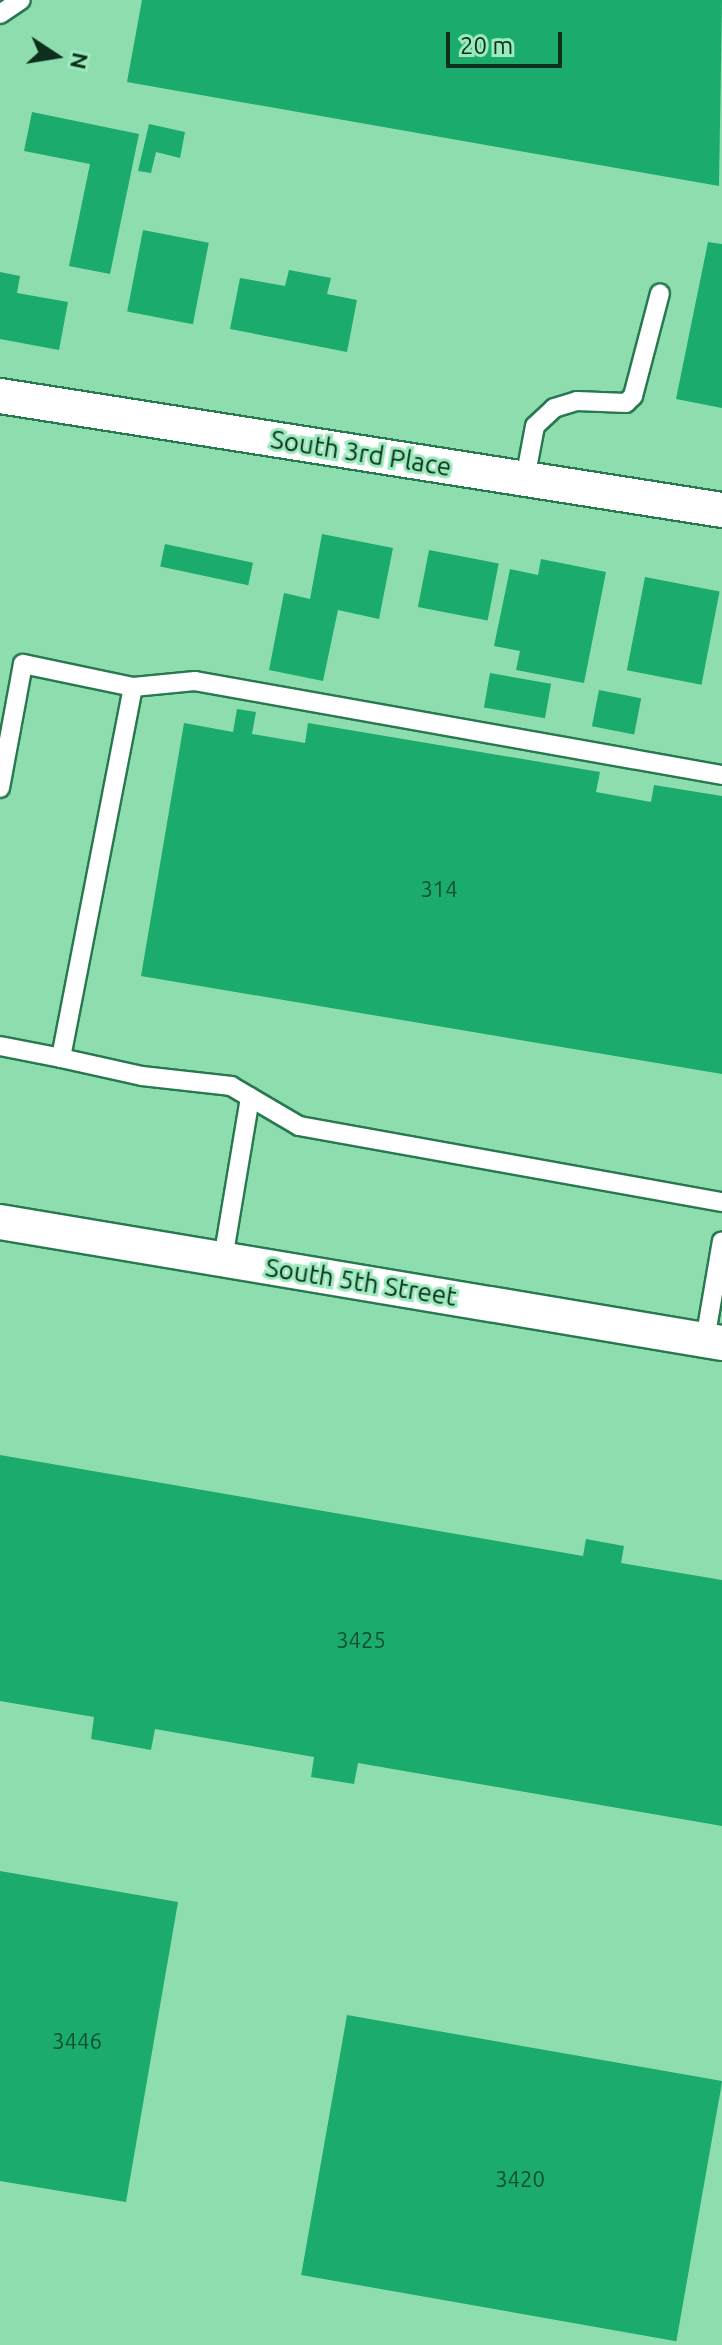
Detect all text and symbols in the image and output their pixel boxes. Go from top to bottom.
north arrow [16,16,96,96]
scale bar [450,16,566,66]
text: 20 m [460,32,513,59]
text: N [66,50,94,72]
street label: South 3rd Place [268,423,454,483]
house number: 314 [420,876,458,902]
street label: South 5th Street [263,1251,459,1313]
house number: 3425 [336,1627,386,1653]
house number: 3446 [52,2028,102,2054]
house number: 3420 [495,2166,545,2192]

